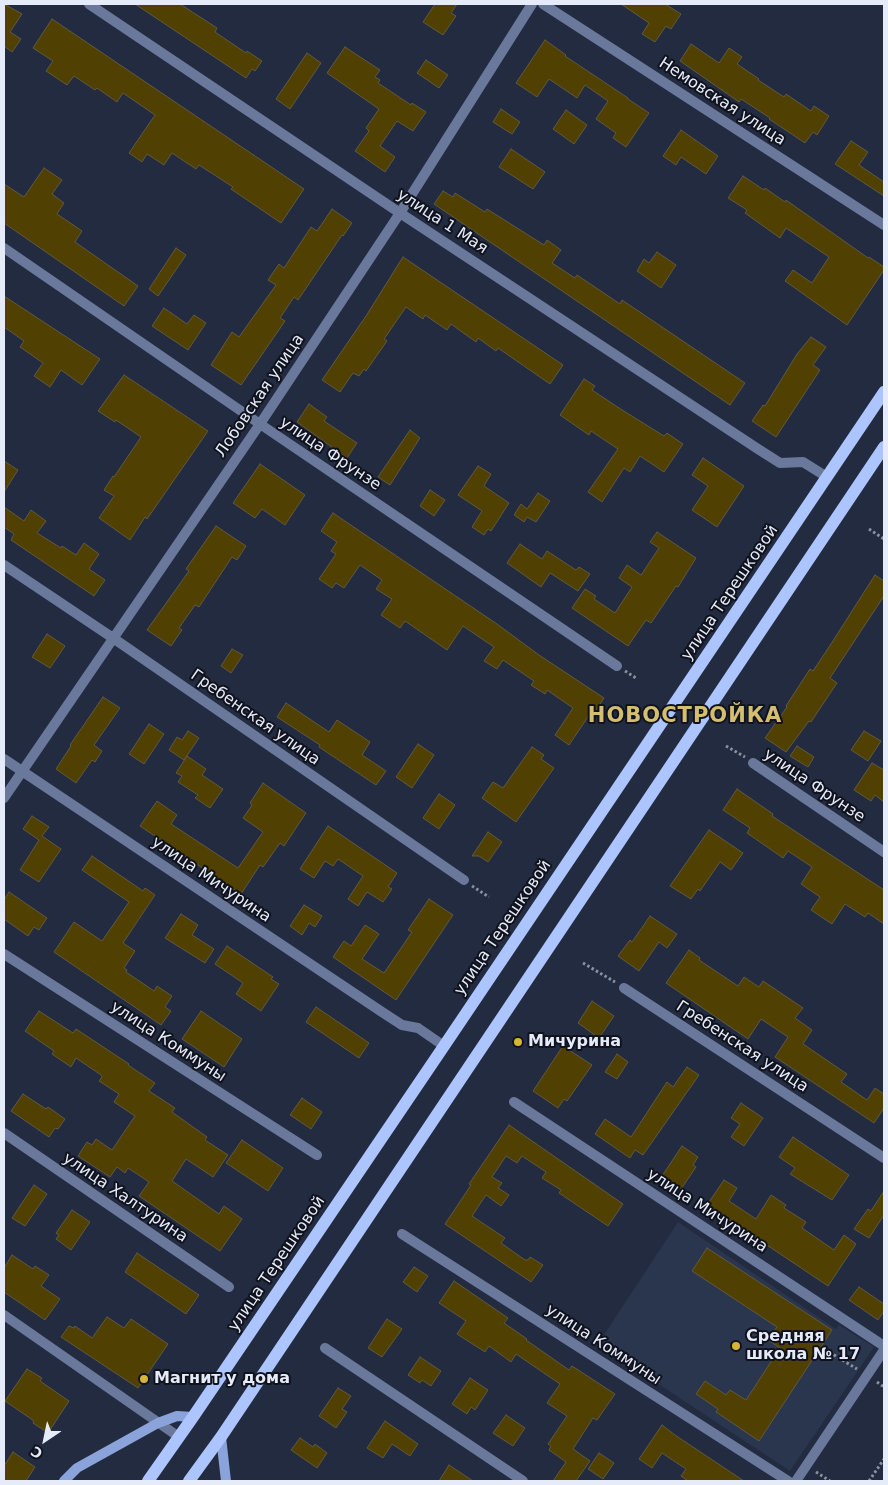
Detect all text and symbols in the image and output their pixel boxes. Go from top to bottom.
street label: Немовская улица [655,54,789,150]
street label: улица 1 Мая [393,186,491,258]
street label: Лобовская улица [212,331,308,461]
street label: улица Фрунзе [276,413,384,495]
street label: улица Терешковой [678,522,782,664]
street label: Гребенская улица [187,666,323,770]
district label: НОВОСТРОЙКА [586,704,784,730]
street label: улица Фрунзе [760,745,868,827]
street label: улица Мичурина [148,833,274,927]
street label: улица Терешковой [451,857,555,999]
street label: Гребенская улица [672,997,812,1097]
street label: улица Коммуны [107,998,229,1086]
place label: Мичурина [528,1032,621,1052]
marker: Мичурина [512,1036,524,1048]
street label: улица Халтурина [59,1149,191,1247]
street label: улица Мичурина [643,1165,771,1257]
street label: улица Терешковой [225,1193,329,1335]
street label: улица Коммуны [542,1301,664,1389]
place label: Средняя школа № 17 [746,1327,860,1365]
marker: Средняя школа № 17 [730,1340,742,1352]
place label: Магнит у дома [154,1369,290,1389]
marker: Магнит у дома [138,1373,150,1385]
north arrow [20,1415,70,1465]
text: С [28,1443,45,1462]

